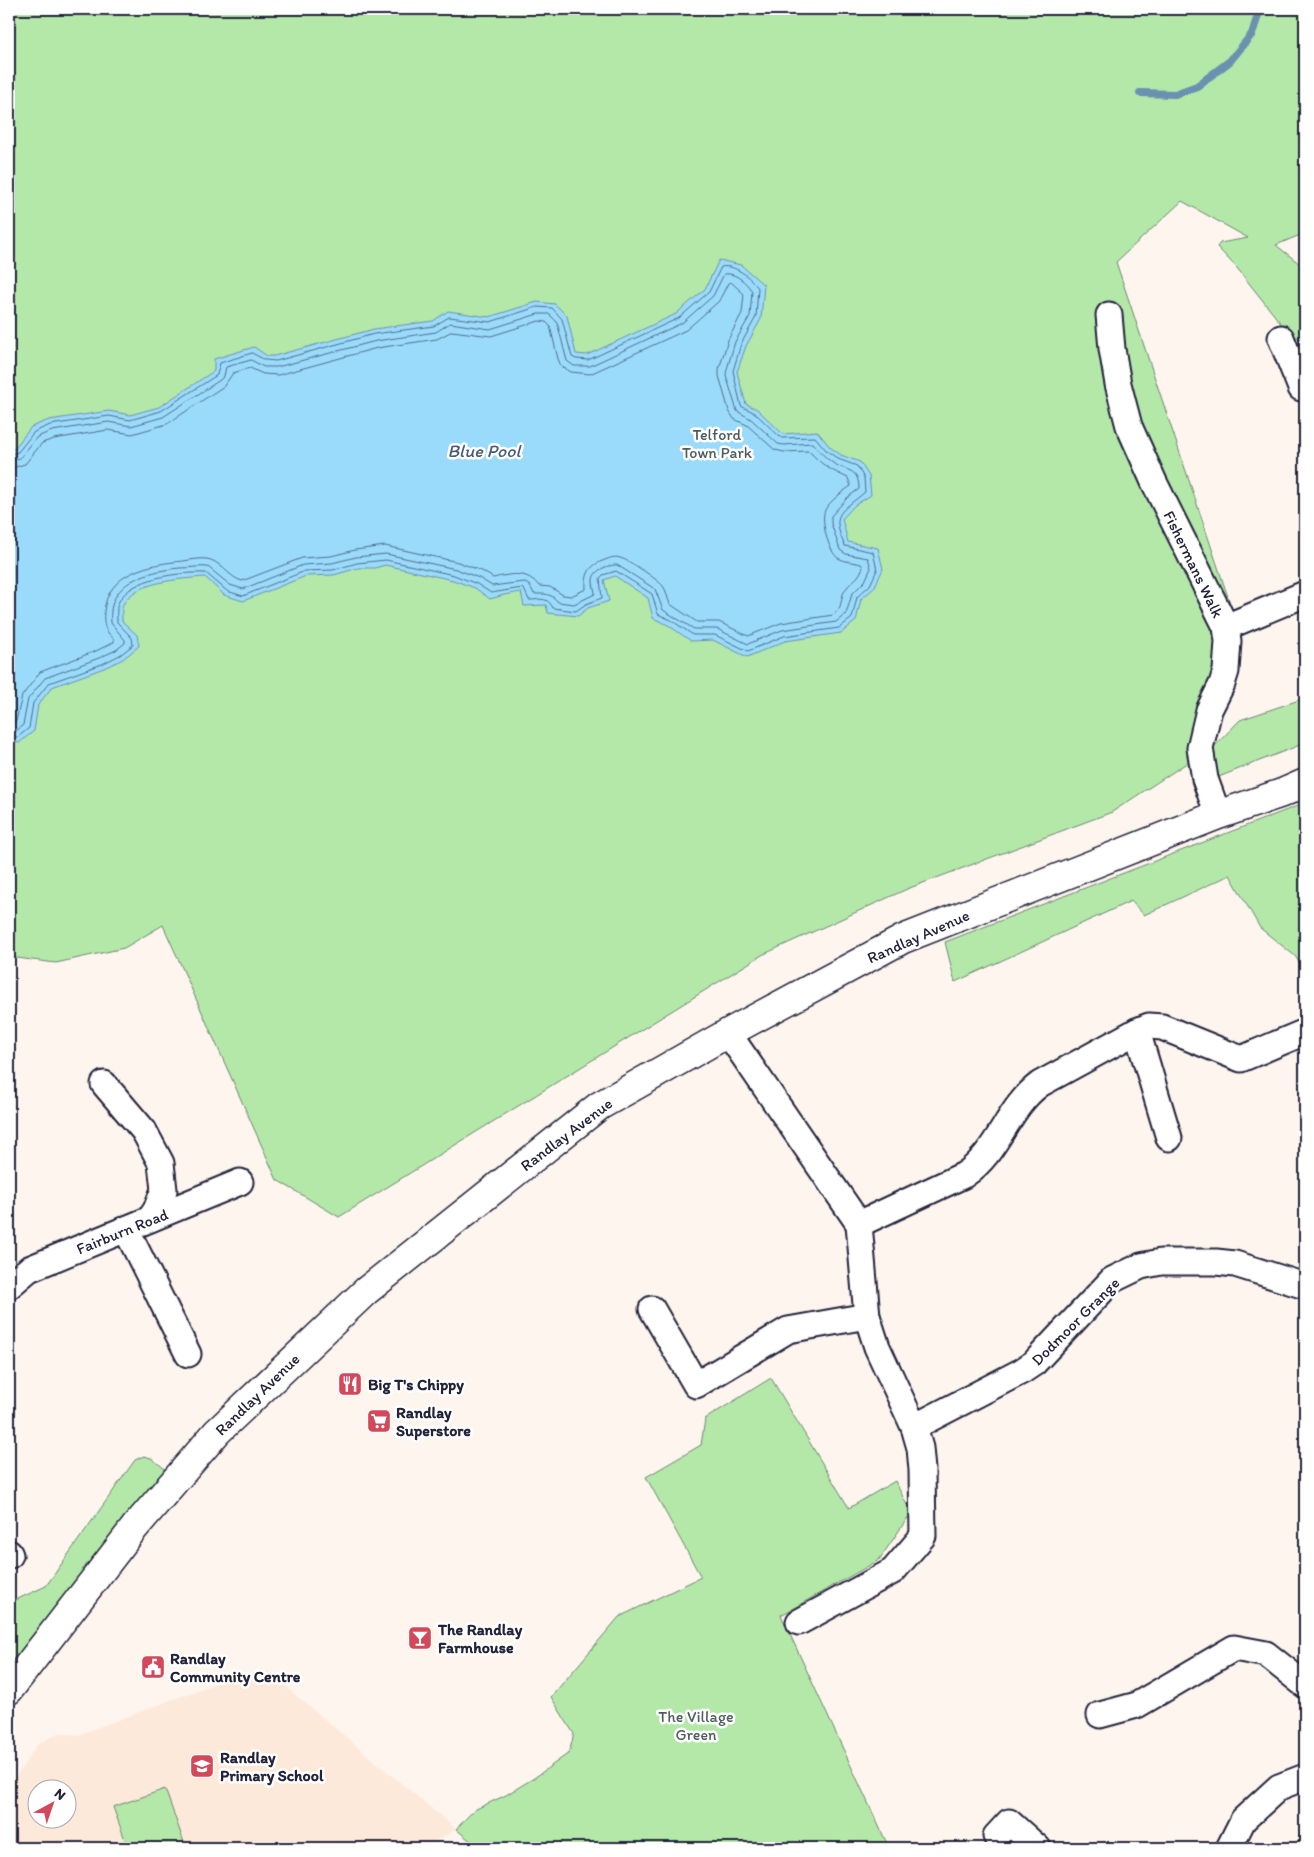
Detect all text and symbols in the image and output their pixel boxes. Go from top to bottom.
park label: Telford Town Park [682,425,753,462]
water label: Blue Pool [447,440,522,462]
street label: Fishermans Walk [1159,508,1228,621]
street label: Randlay Avenue [864,905,972,968]
street label: Randlay Avenue [517,1094,616,1175]
street label: Fairburn Road [74,1204,171,1258]
street label: Dodmoor Grange [1027,1273,1123,1369]
street label: Randlay Avenue [211,1349,304,1439]
restaurant icon: Big T's Chippy [337,1371,363,1397]
place label: Big T's Chippy [368,1375,464,1395]
place label: Randlay Superstore [396,1403,471,1441]
supermarket icon: Randlay Superstore [366,1408,392,1434]
place label: The Randlay Farmhouse [437,1620,523,1657]
bar icon: The Randlay Farmhouse [407,1625,433,1651]
place label: Randlay Community Centre [170,1649,301,1687]
public building icon: Randlay Community Centre [140,1654,166,1680]
park label: The Village Green [658,1707,734,1744]
place label: Randlay Primary School [220,1748,324,1786]
school or university icon: Randlay Primary School [189,1753,215,1779]
north arrow [28,1780,78,1830]
text: N [51,1785,69,1804]

